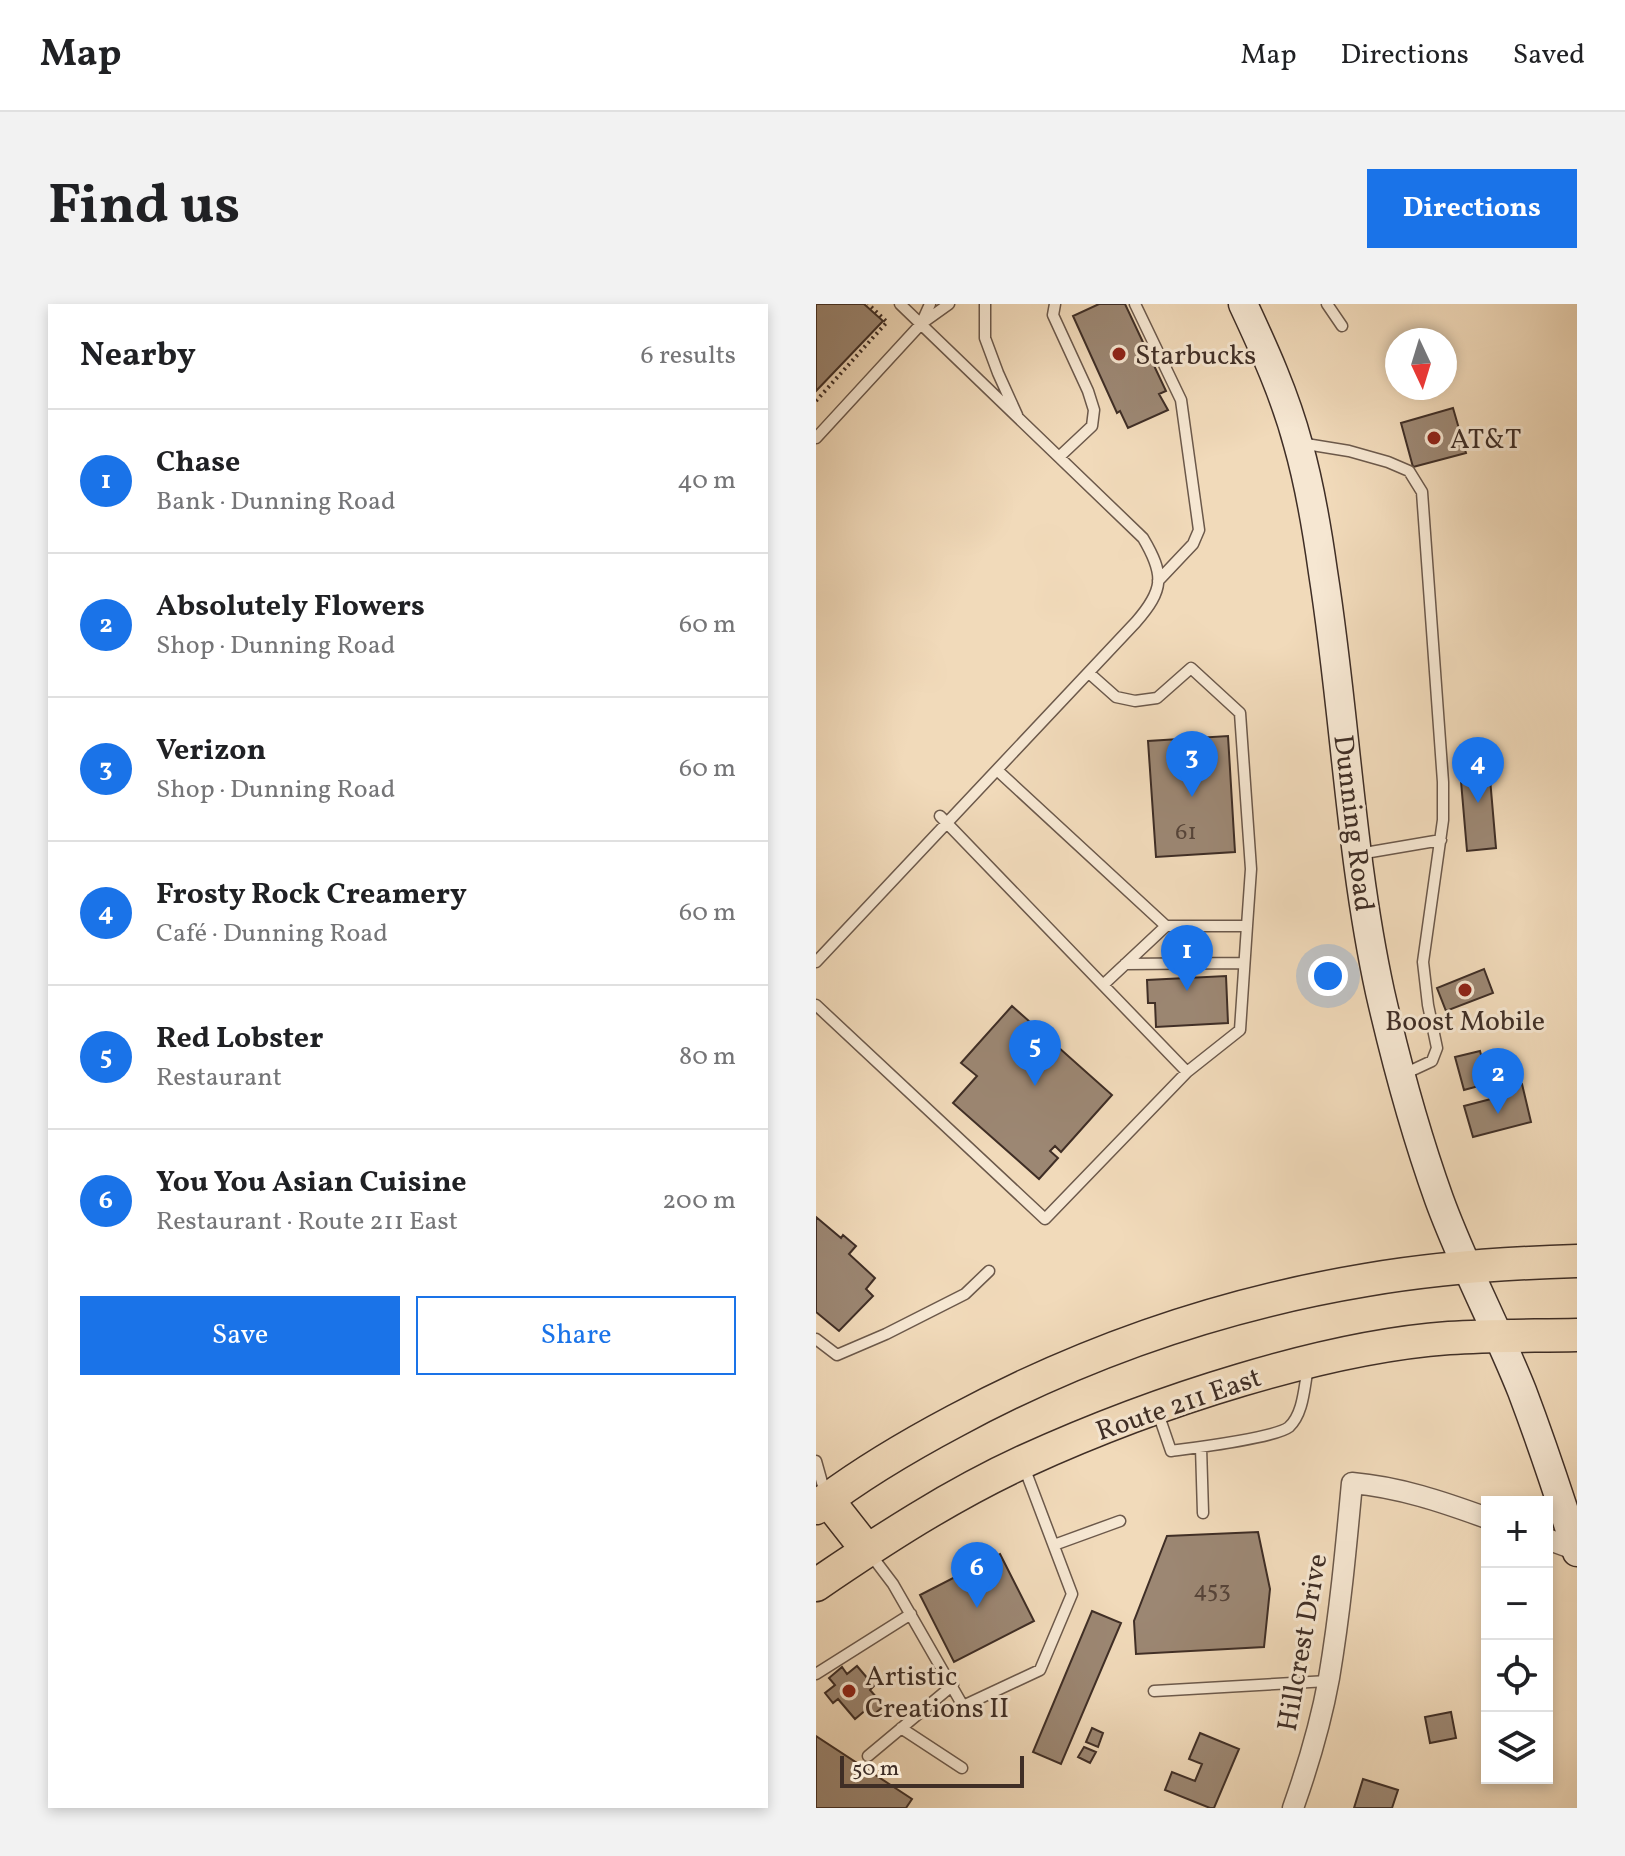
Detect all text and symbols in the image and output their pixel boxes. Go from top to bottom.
text: Map [40,29,121,82]
text: Map [1241,36,1297,75]
text: Directions [1341,36,1469,75]
text: Saved [1513,36,1585,75]
text: Find us [48,169,240,247]
button: Directions [1367,169,1577,248]
north arrow [1385,328,1457,400]
text: Nearby [80,333,196,380]
place label: Starbucks [1135,337,1256,376]
text: 6 results [641,338,736,374]
marker: Starbucks [1110,345,1128,363]
place label: AT&T [1450,421,1521,460]
marker: AT&T [1425,429,1443,447]
text: Chase [156,442,240,484]
text: 1 [101,463,111,499]
text: 40 m [677,463,736,499]
text: Bank · Dunning Road [156,484,396,520]
text: Absolutely Flowers [156,586,425,628]
text: 2 [99,607,113,643]
text: 60 m [679,607,736,643]
text: Shop · Dunning Road [156,628,395,664]
text: Verizon [156,730,266,772]
pin: 3 [1166,731,1218,797]
street label: Dunning Road [1322,733,1383,914]
pin: 4 [1452,737,1504,803]
text: 3 [99,751,113,787]
text: 60 m [679,751,736,787]
text: Shop · Dunning Road [156,772,395,808]
house number: 61 [1175,816,1197,850]
text: Frosty Rock Creamery [156,874,467,916]
text: 4 [98,895,114,931]
text: 60 m [679,895,736,931]
text: Café · Dunning Road [156,916,388,952]
pin: 1 [1161,925,1213,991]
your location [1308,956,1348,996]
marker: Boost Mobile [1456,981,1474,999]
place label: Boost Mobile [1385,1003,1545,1042]
text: Red Lobster [156,1018,323,1060]
pin: 5 [1009,1020,1061,1086]
text: 5 [100,1039,112,1075]
text: 80 m [679,1039,736,1075]
pin: 2 [1472,1048,1524,1114]
text: Restaurant [156,1060,282,1096]
text: You You Asian Cuisine [156,1162,467,1204]
text: 6 [99,1183,113,1219]
text: 200 m [662,1183,736,1219]
text: Restaurant · Route 211 East [156,1204,458,1240]
button: Save [80,1296,400,1375]
button: Share [416,1296,736,1375]
street label: Route 211 East [1091,1359,1267,1452]
map controls [1481,1496,1553,1784]
button: + [1481,1496,1553,1568]
pin: 6 [951,1542,1003,1608]
street label: Hillcrest Drive [1269,1551,1338,1734]
button: − [1481,1568,1553,1640]
house number: 453 [1193,1574,1231,1608]
button: locate [1481,1640,1553,1712]
place label: Artistic Creations II [865,1658,1009,1729]
marker: Artistic Creations II [840,1682,858,1700]
button: layers [1481,1712,1553,1784]
scale bar [840,1752,1024,1788]
text: 50 m [852,1754,899,1785]

